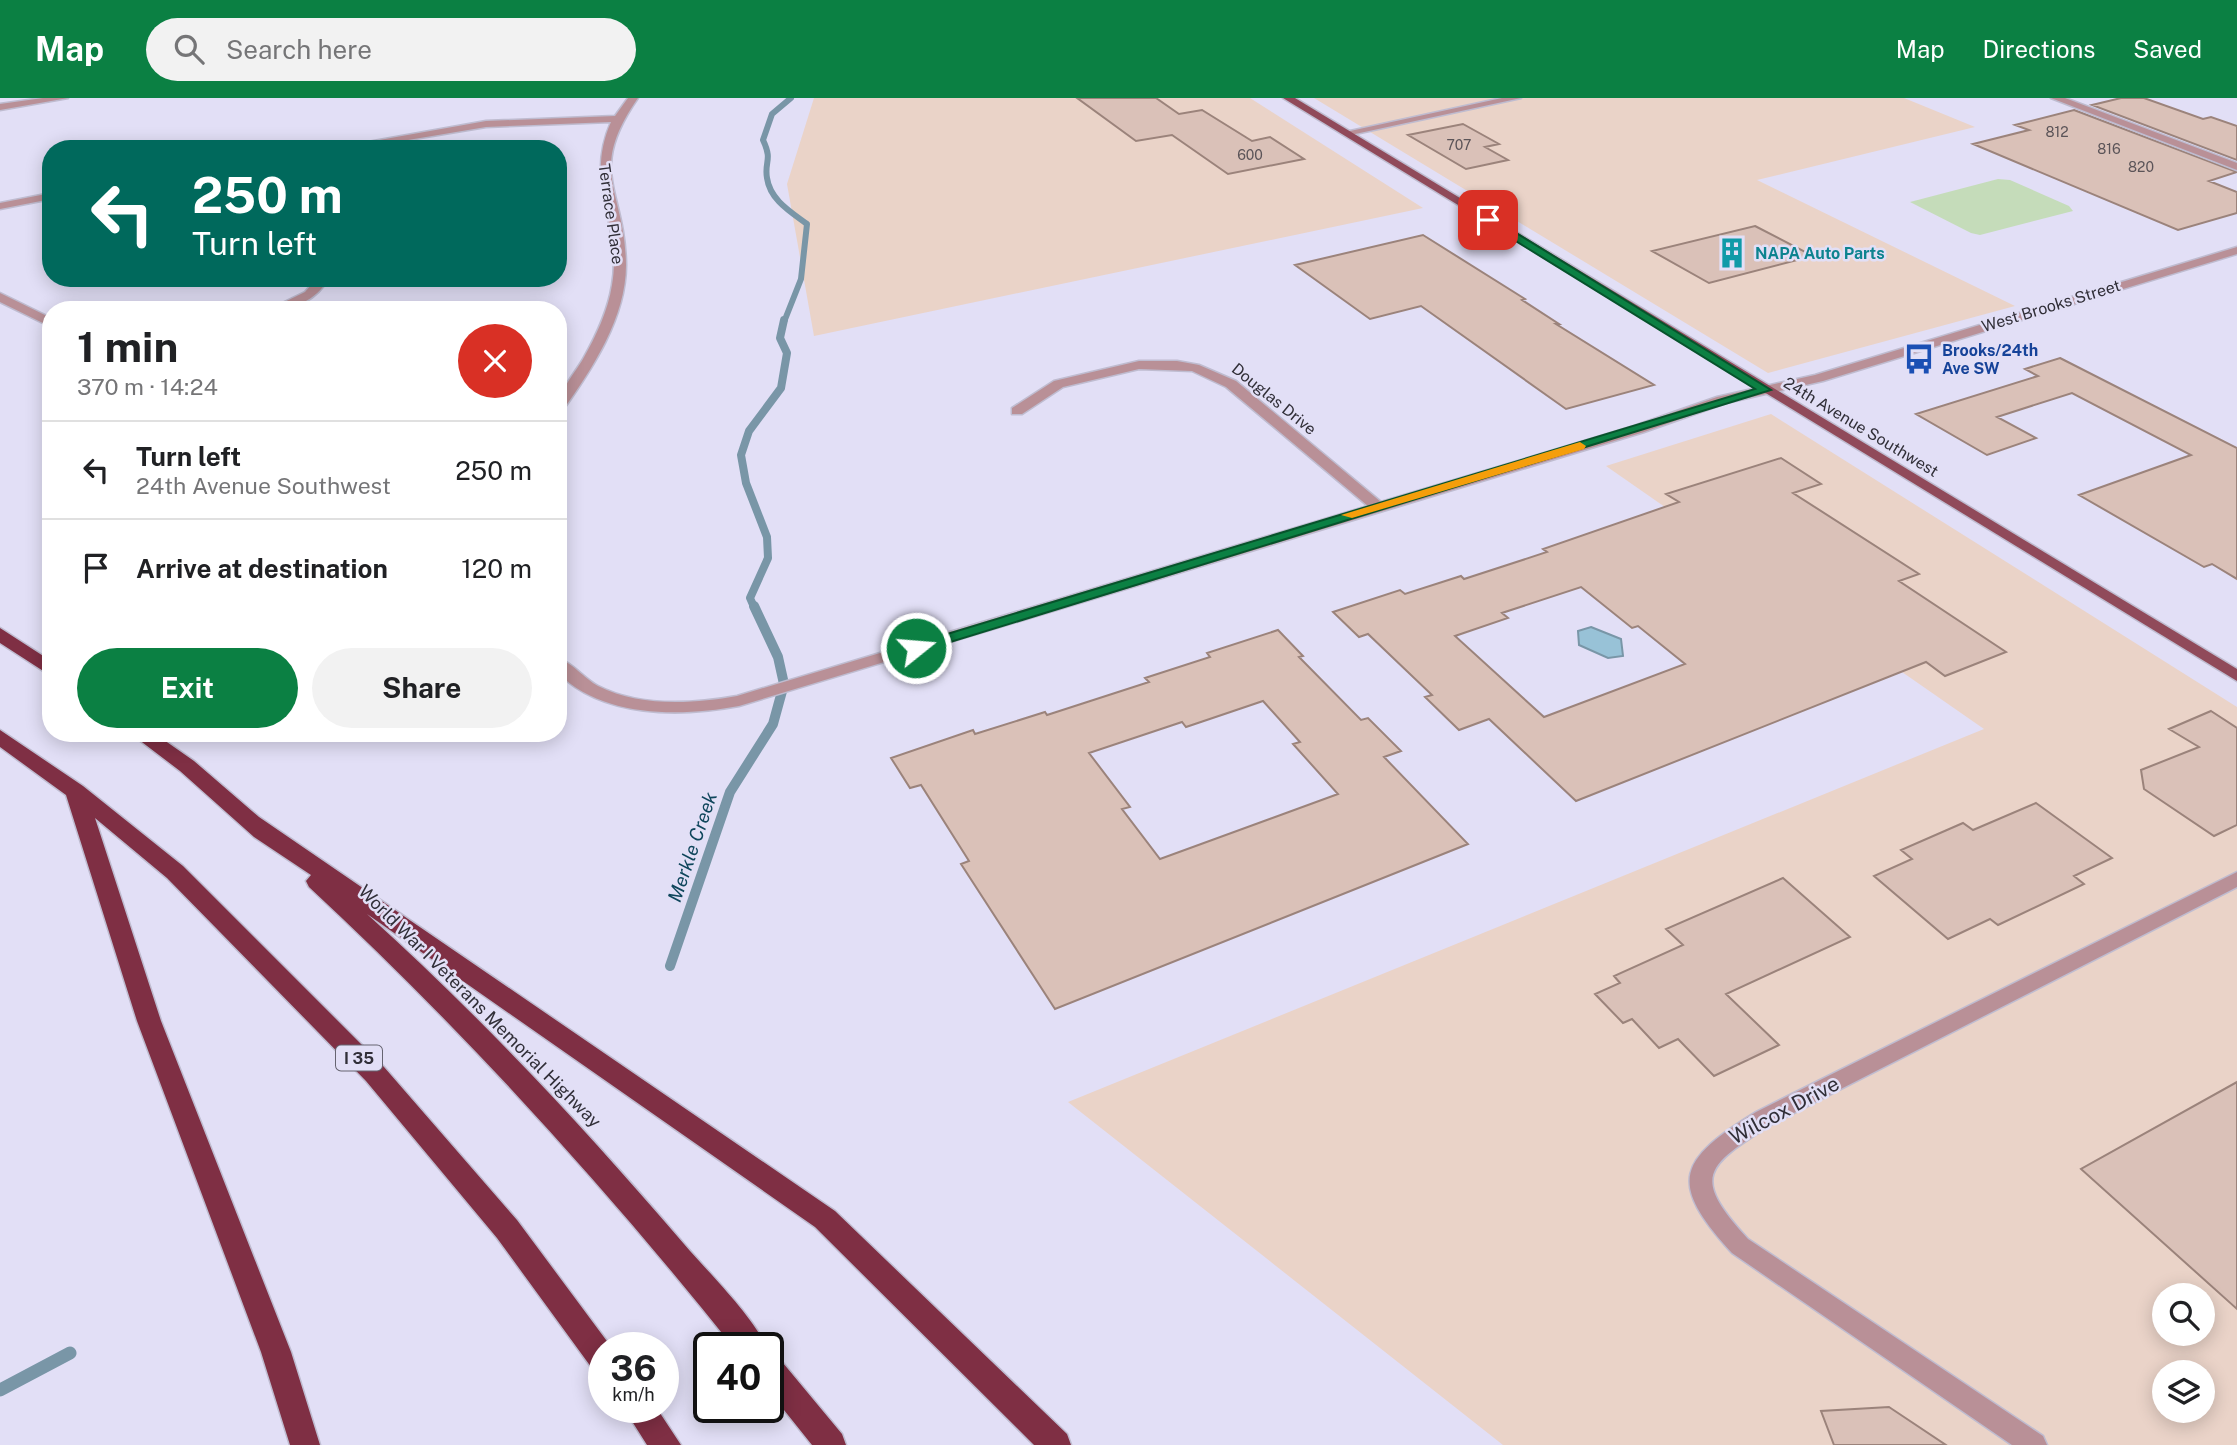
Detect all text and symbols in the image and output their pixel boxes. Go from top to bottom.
search box [146,18,636,81]
text: Map [35,30,104,68]
icon: search [170,30,208,68]
text: Search here [226,34,372,65]
text: Map [1896,35,1945,63]
text: Directions [1983,35,2095,63]
text: Saved [2133,35,2202,63]
house number: 812 [2045,124,2069,140]
house number: 707 [1447,137,1471,153]
house number: 816 [2097,141,2121,157]
house number: 600 [1237,147,1263,163]
house number: 820 [2128,159,2154,175]
street label: Terrace Place [595,162,627,266]
text: 250 m [192,166,343,224]
icon: left [77,168,168,259]
pin [1458,190,1518,250]
icon: arrive [1469,201,1507,239]
text: Turn left [192,225,317,262]
building icon: NAPA Auto Parts [1715,236,1749,270]
place label: NAPA Auto Parts [1755,244,1885,263]
street label: West Brooks Street [1979,276,2123,336]
text: 1 min [77,322,178,371]
button: close [458,324,532,398]
place label: Brooks/24th Ave SW [1942,341,2038,378]
bus stop icon: Brooks/24th Ave SW [1902,342,1936,376]
street label: Douglas Drive [1228,359,1320,439]
text: 370 m · 14:24 [77,373,218,400]
street label: 24th Avenue Southwest [1780,373,1942,481]
text: Turn left [136,441,241,472]
icon: left [77,451,115,489]
text: 250 m [455,455,532,486]
text: 24th Avenue Southwest [136,472,391,499]
icon: arrive [77,549,115,587]
text: Arrive at destination [136,553,388,584]
text: 120 m [461,553,532,584]
position arrow [879,611,953,685]
button: Exit [77,648,298,728]
button: Share [312,648,532,728]
water label: Merkle Creek [663,789,721,905]
street label: World War I Veterans Memorial Highway [354,880,606,1132]
road number: I 35 [336,1046,382,1070]
street label: Wilcox Drive [1725,1071,1843,1149]
map controls [2152,1283,2215,1423]
button: search [2152,1283,2215,1346]
speed limit sign: 40 [693,1332,784,1423]
text: 36 [610,1348,657,1389]
button: layers [2152,1360,2215,1423]
text: km/h [612,1384,655,1405]

